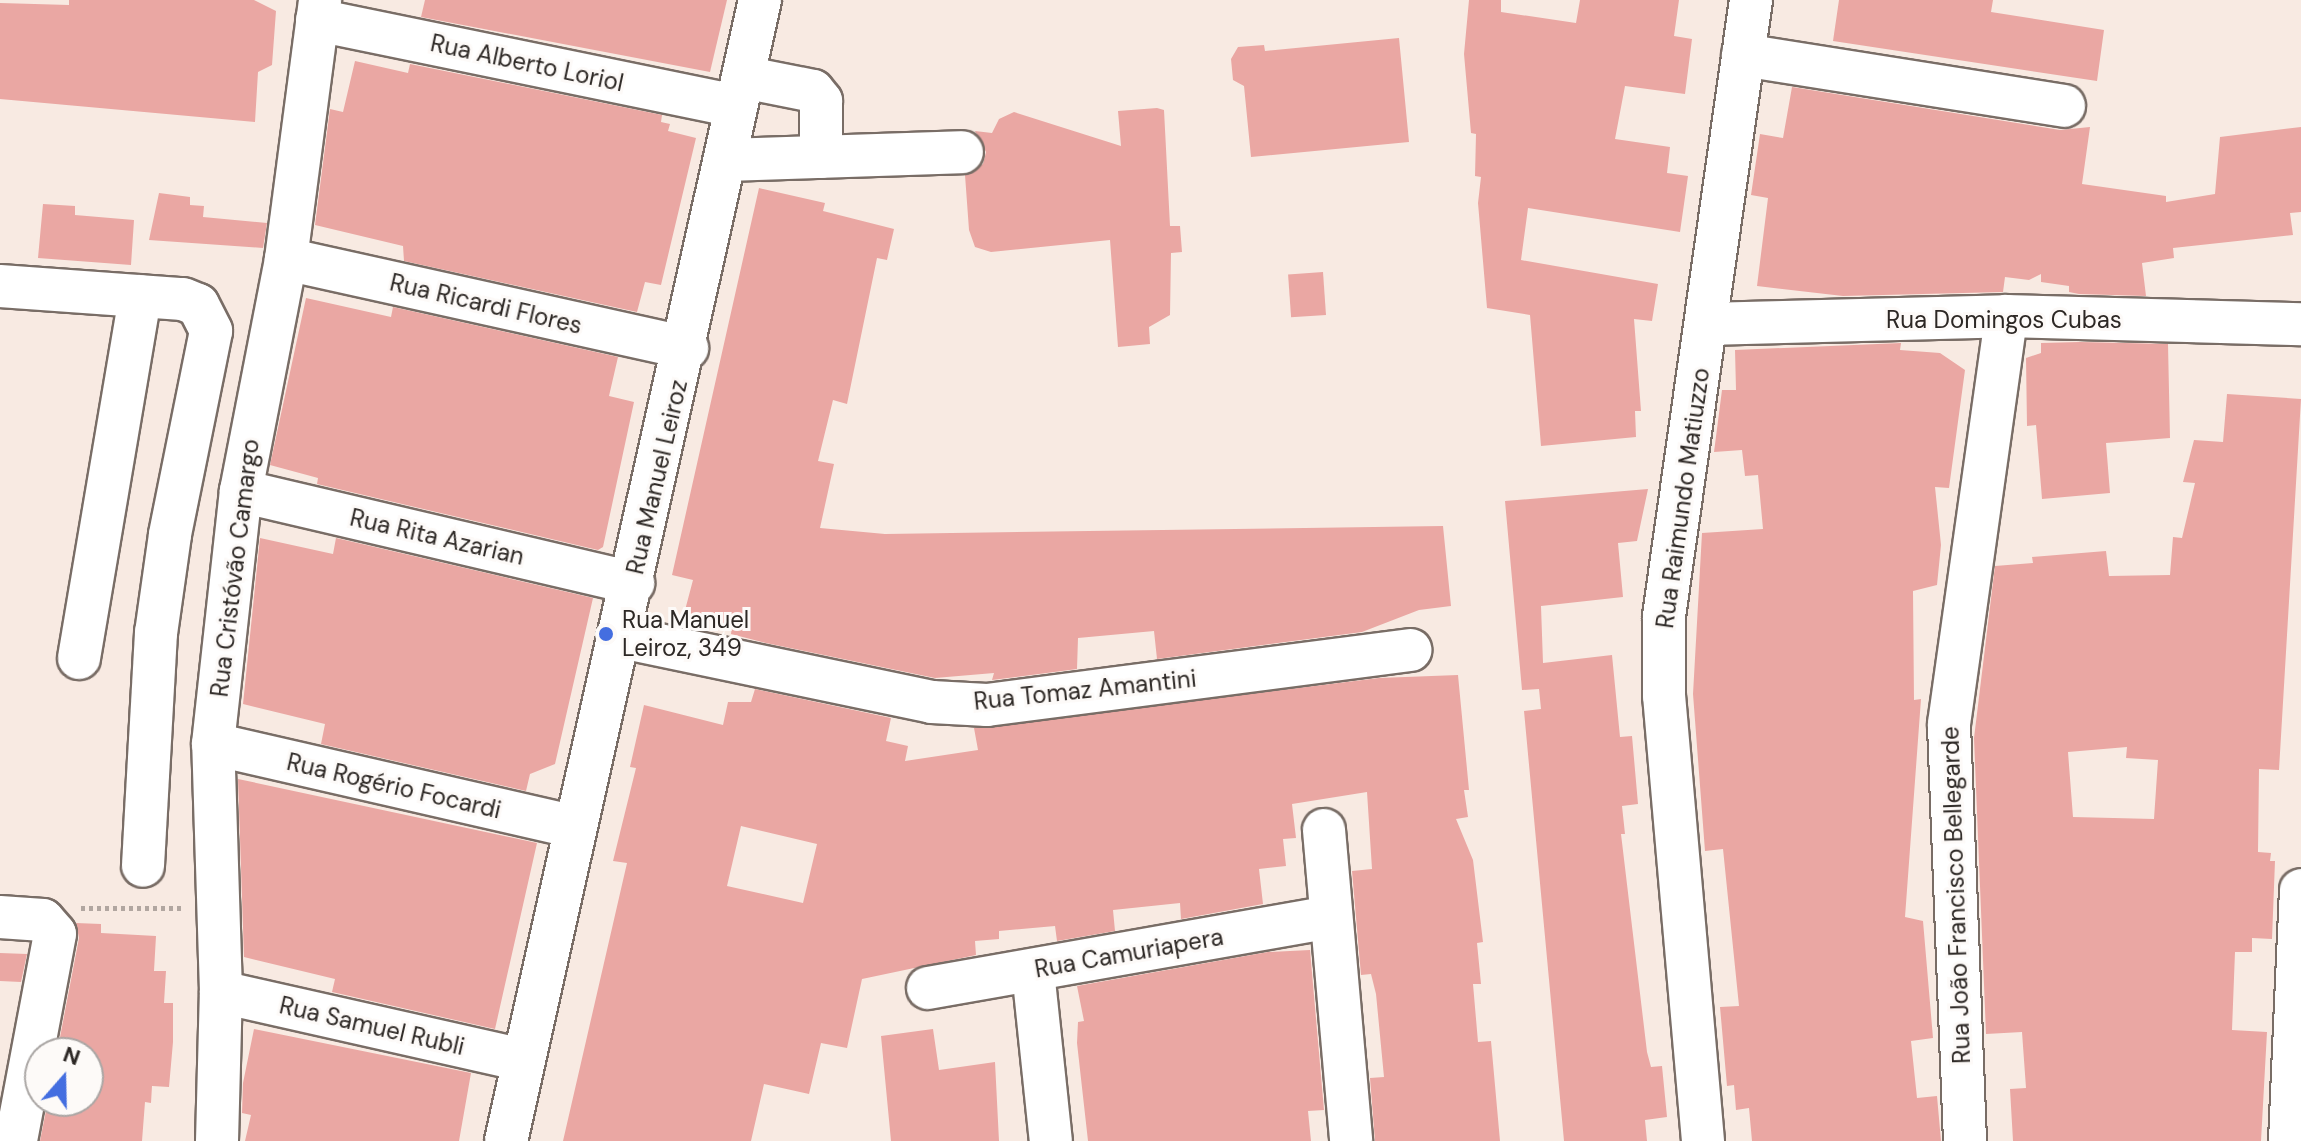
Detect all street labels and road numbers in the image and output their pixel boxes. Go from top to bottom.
street label: Rua Alberto Loriol [428,28,626,98]
street label: Rua Ricardi Flores [387,268,585,340]
street label: Rua Domingos Cubas [1886,306,2122,334]
street label: Rua Raimundo Matiuzzo [1650,366,1716,630]
street label: Rua Manuel Leiroz [621,377,693,577]
street label: Rua Cristóvão Camargo [205,437,265,699]
street label: Rua Rita Azarian [347,503,527,571]
street label: Rua Tomaz Amantini [972,664,1198,716]
street label: Rua João Francisco Bellegarde [1936,726,1976,1064]
street label: Rua Rogério Focardi [284,747,504,825]
street label: Rua Camuriapera [1032,922,1226,984]
street label: Rua Samuel Rubli [277,991,467,1061]

